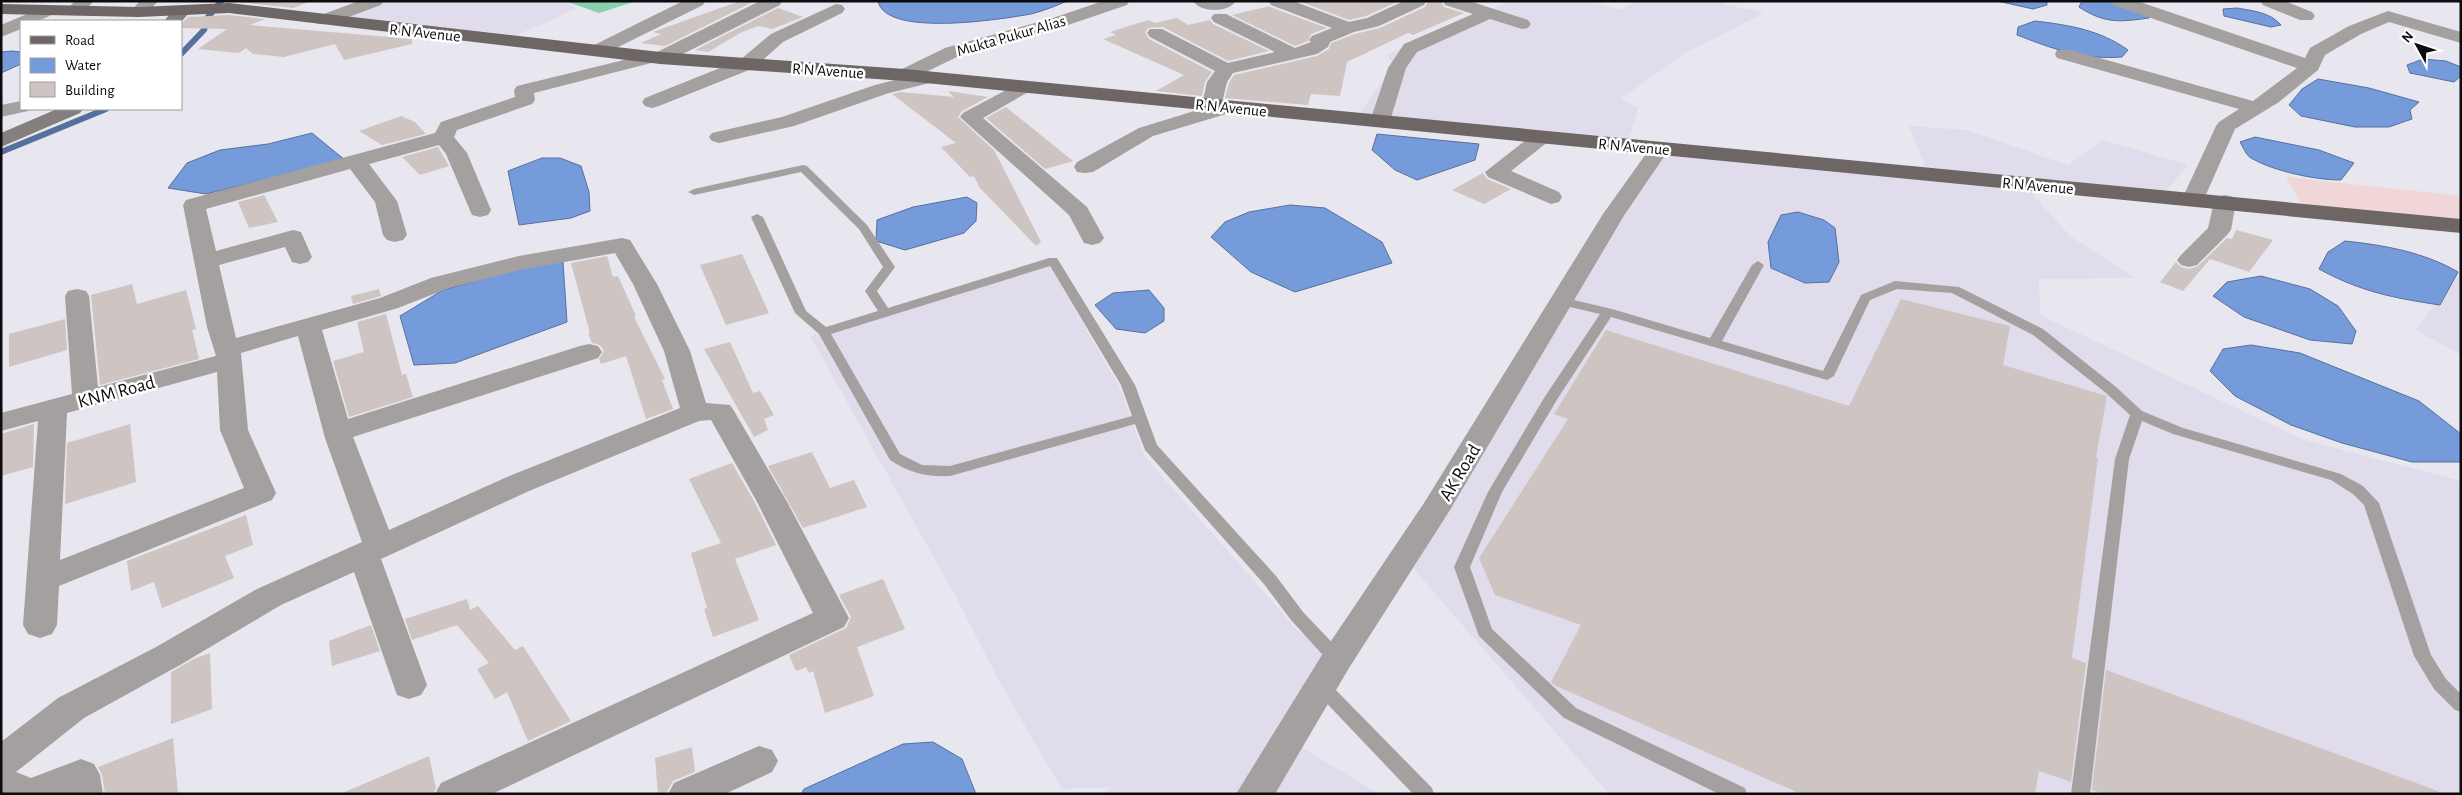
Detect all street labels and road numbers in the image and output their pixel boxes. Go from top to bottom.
street label: Mukta Pukur Alias [955,13,1068,59]
street label: R N Avenue [388,21,461,45]
street label: R N Avenue [792,61,864,81]
street label: R N Avenue [1194,96,1267,120]
street label: R N Avenue [1597,136,1670,158]
street label: R N Avenue [2001,175,2074,197]
street label: KNM Road [76,373,157,412]
street label: AK Road [1436,441,1485,504]

